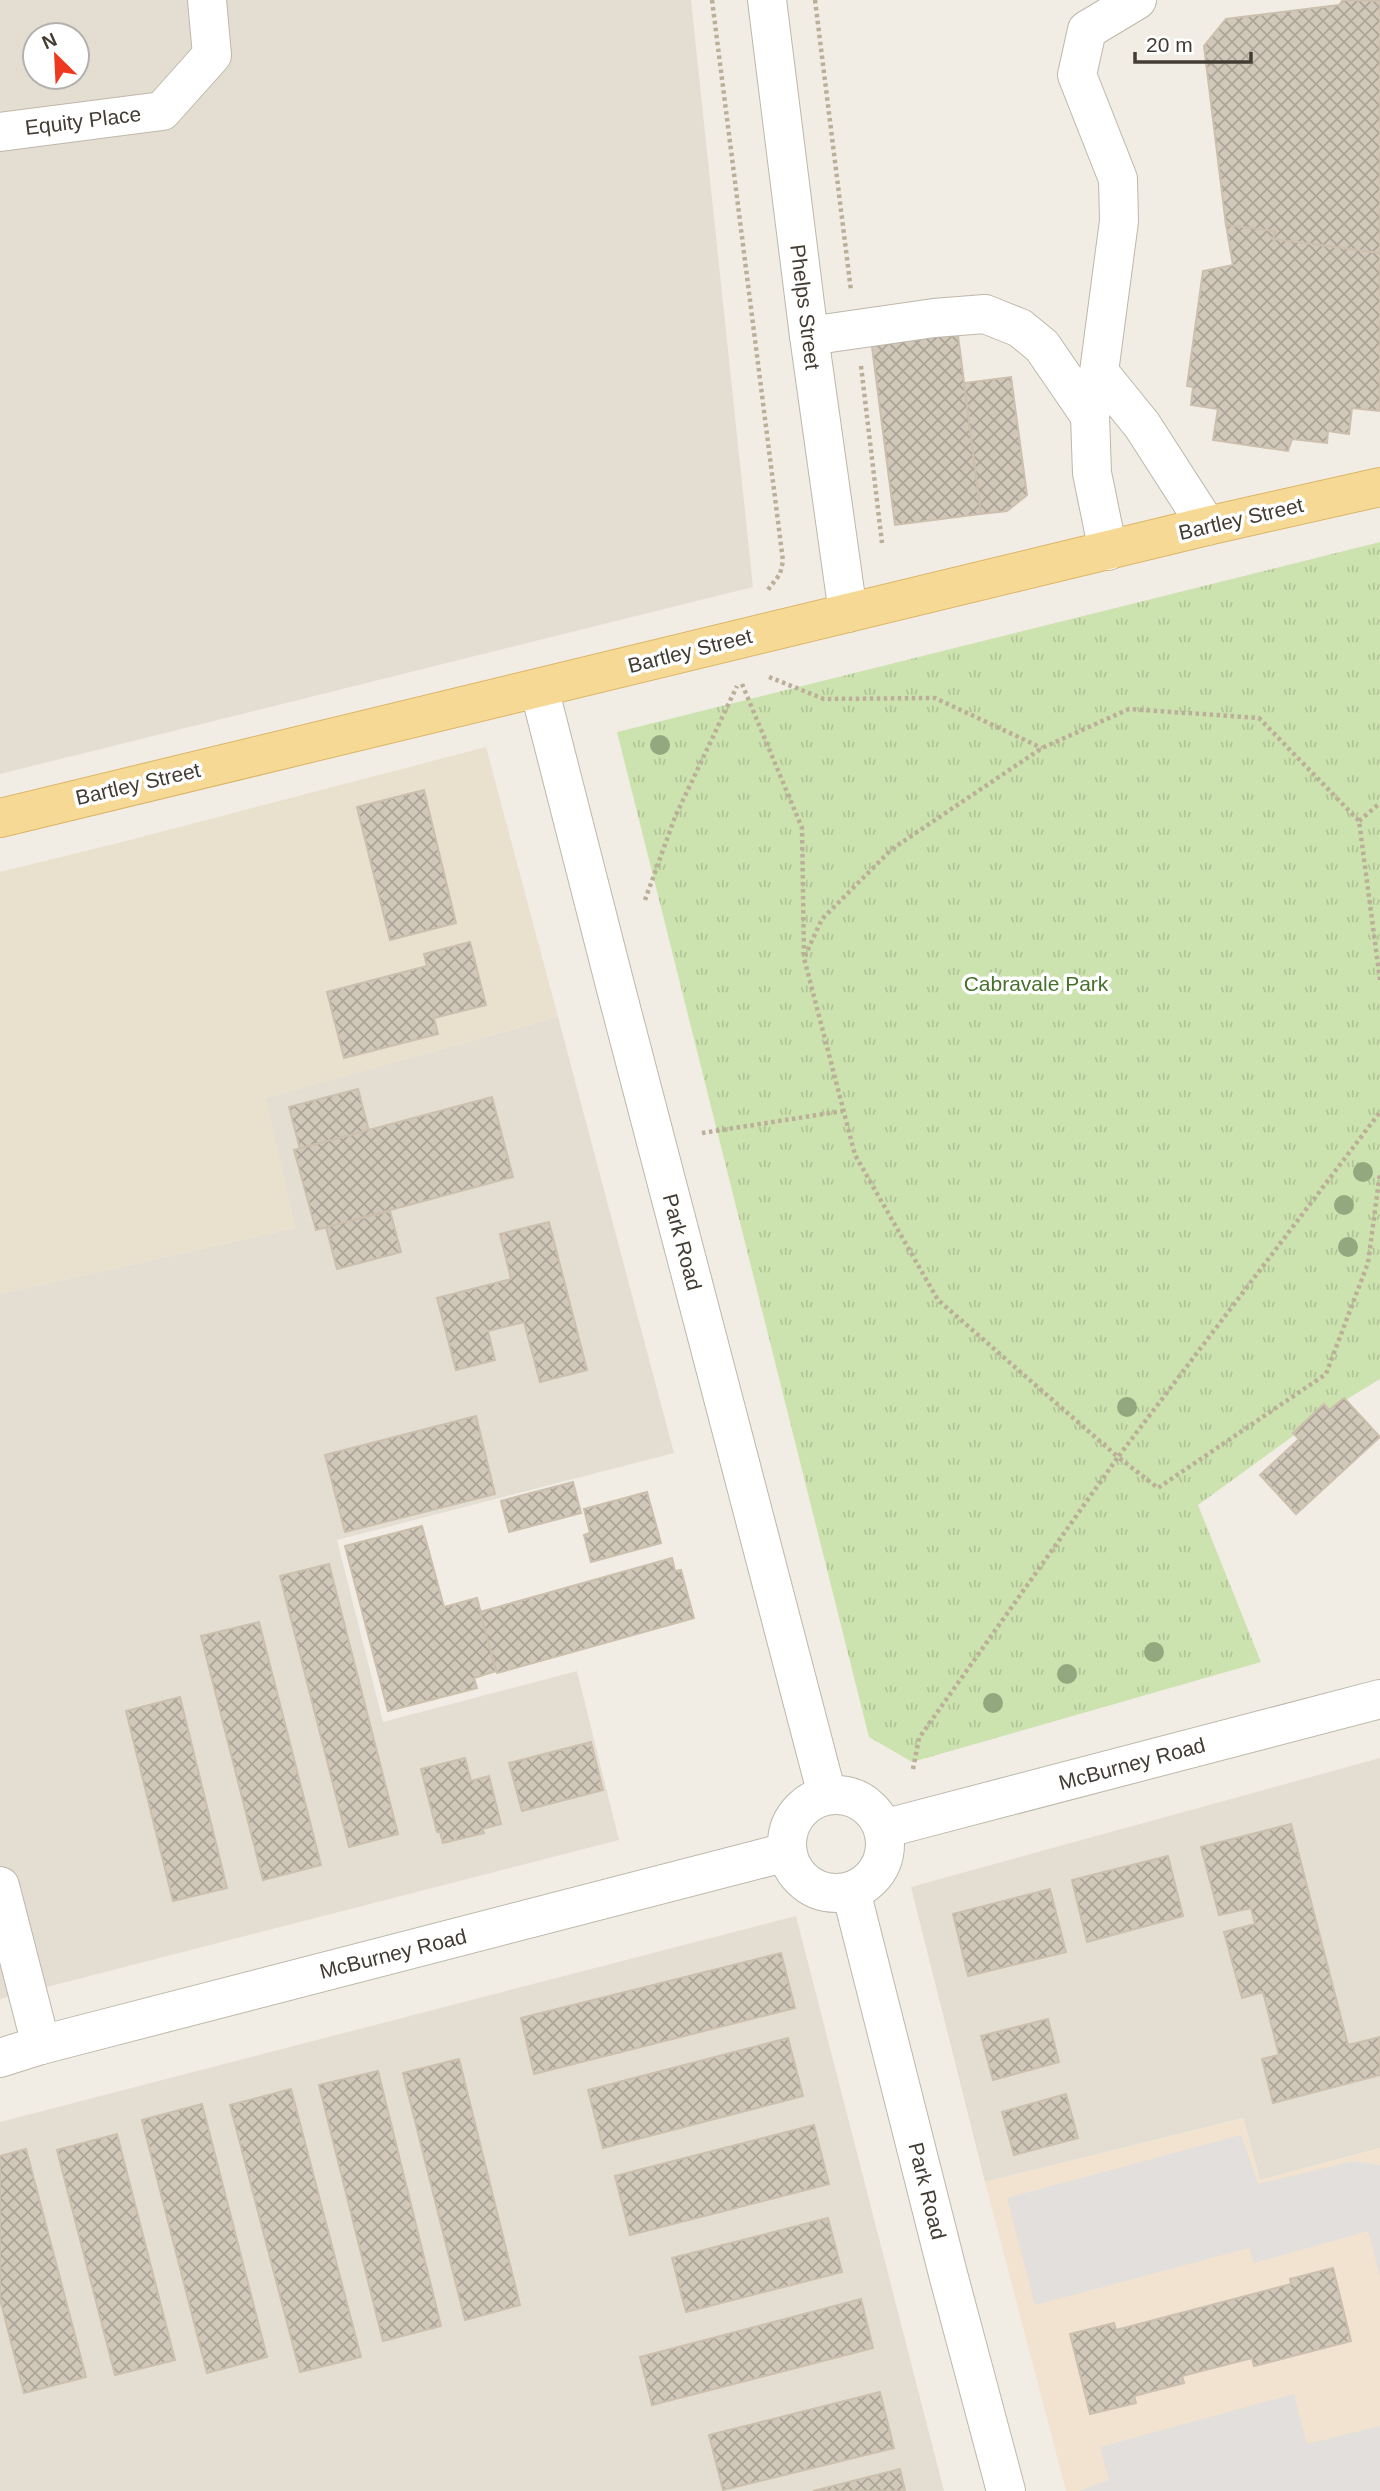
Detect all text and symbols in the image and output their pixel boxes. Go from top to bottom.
north arrow [21,21,91,91]
scale bar [1135,21,1250,65]
text: N [39,29,60,53]
text: 20 m [1146,33,1193,56]
street label: Equity Place [24,102,142,139]
street label: Phelps Street [786,243,825,371]
street label: Bartley Street [1176,493,1306,544]
street label: Bartley Street [625,624,755,677]
street label: Bartley Street [73,758,203,809]
park label: Cabravale Park [964,972,1109,995]
street label: Park Road [659,1191,706,1293]
street label: McBurney Road [1056,1733,1208,1794]
street label: McBurney Road [317,1924,469,1983]
street label: Park Road [904,2140,951,2242]

